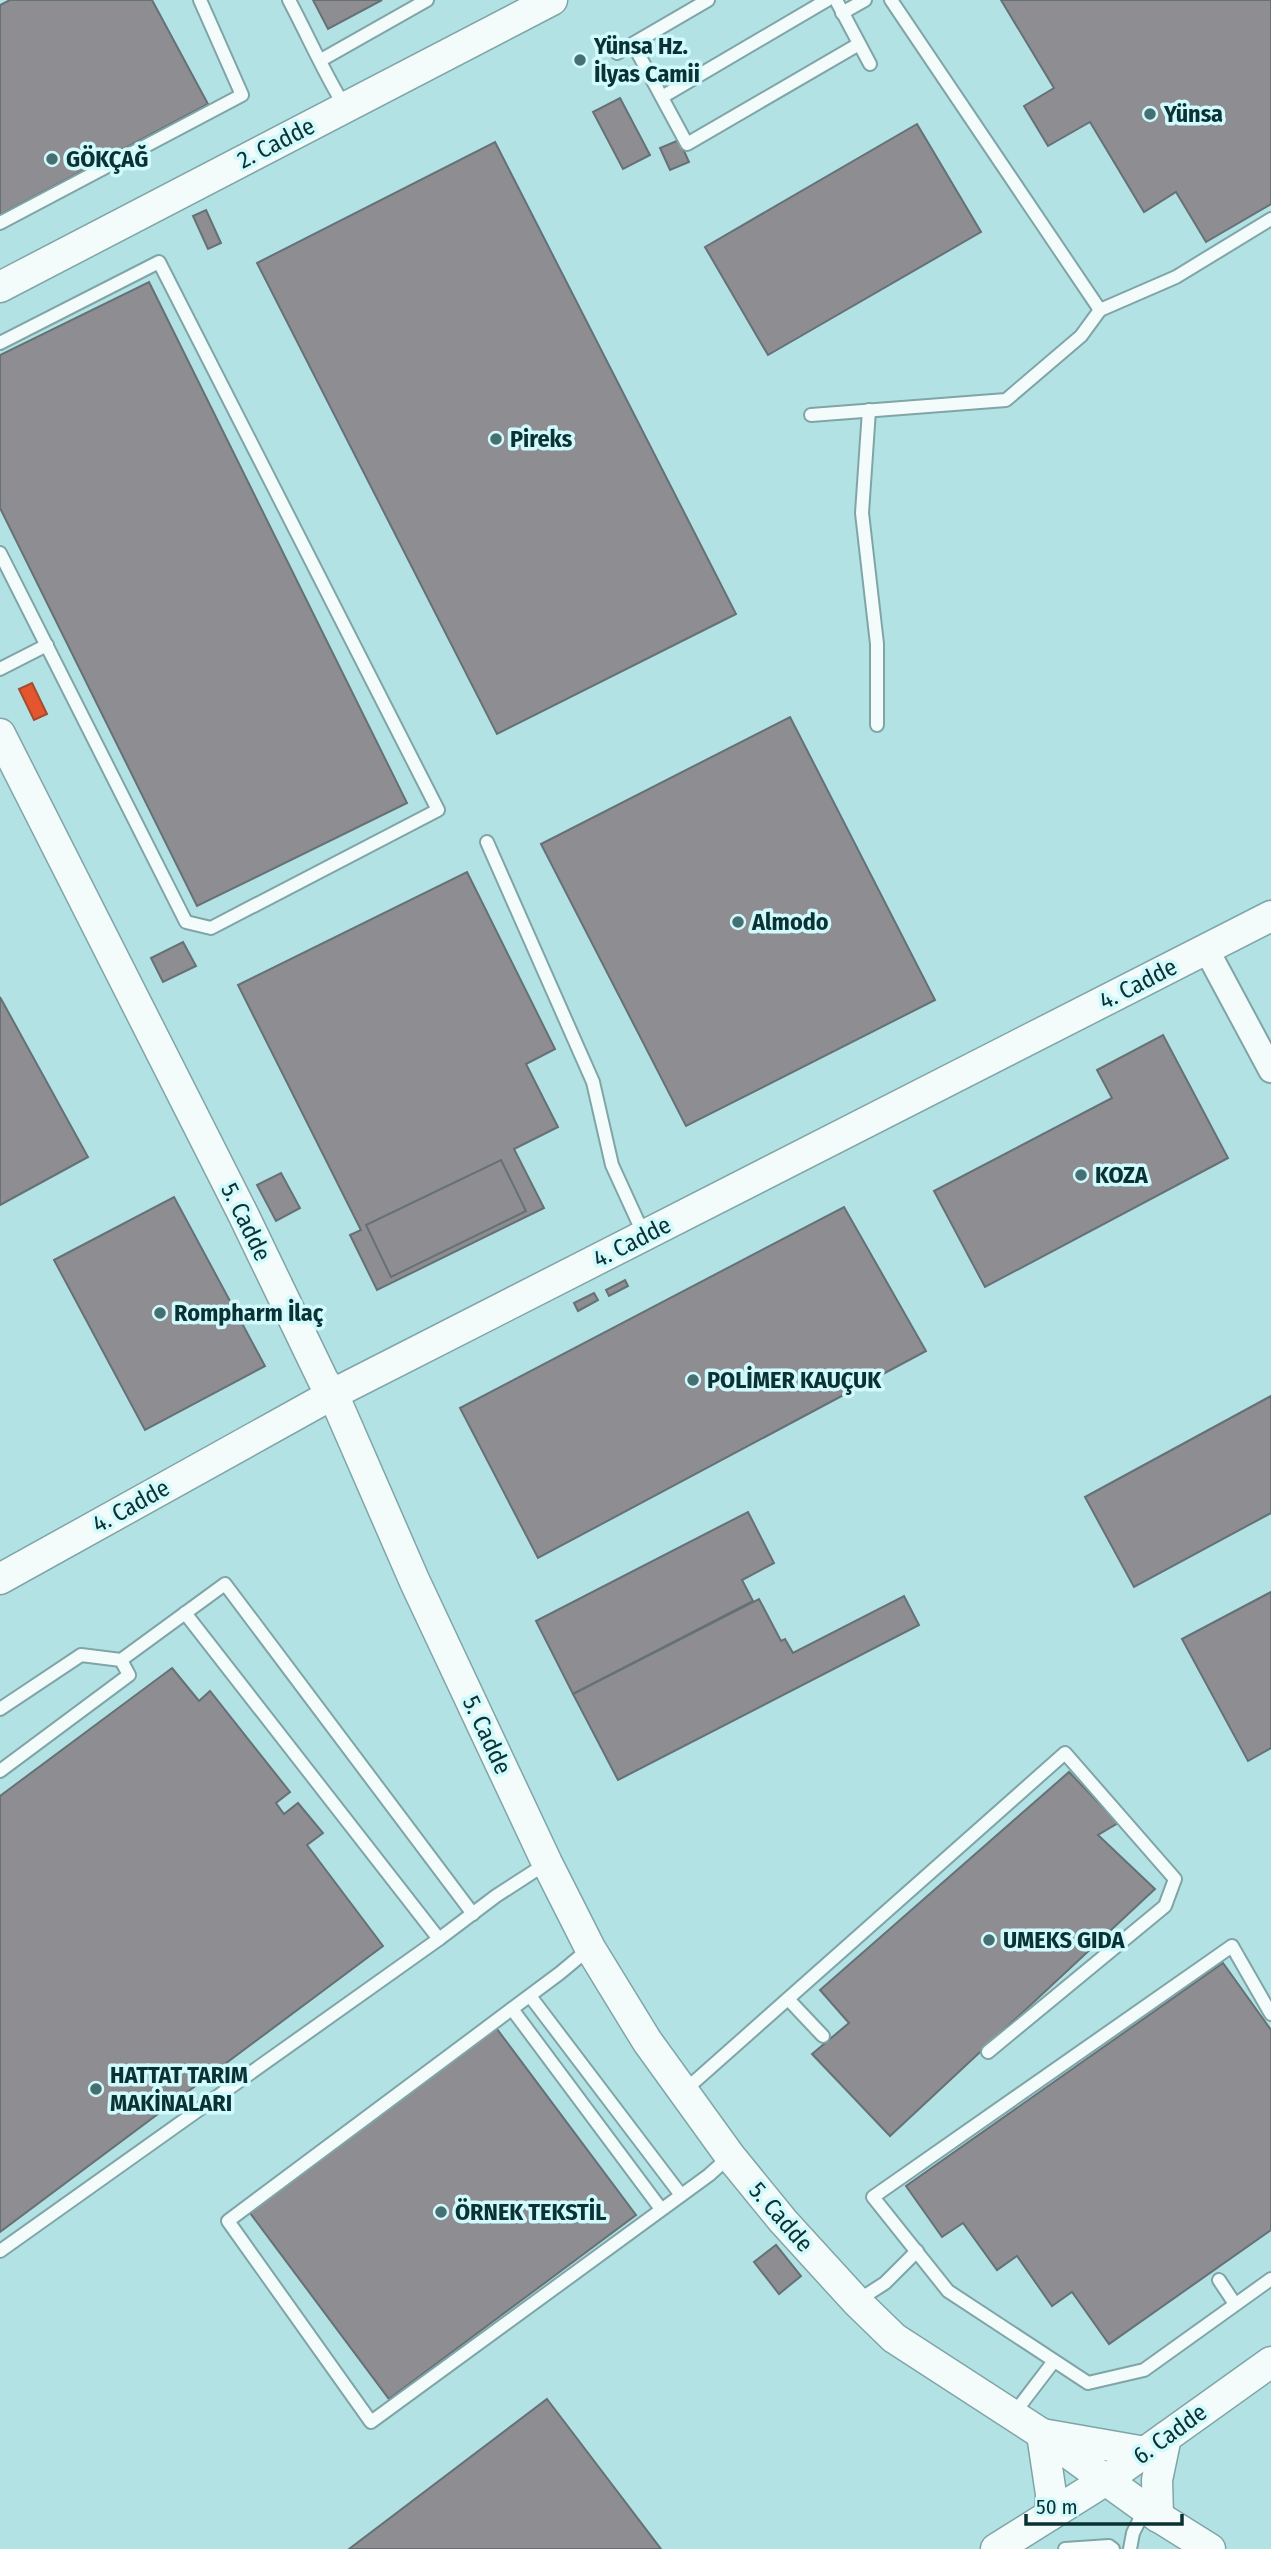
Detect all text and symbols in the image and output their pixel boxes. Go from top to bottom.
place label: Yünsa Hz. İlyas Camii [593,32,700,88]
marker: Yünsa Hz. İlyas Camii [572,52,588,68]
place label: Yünsa [1163,100,1223,128]
marker: Yünsa [1142,106,1158,122]
street label: 2. Cadde [233,112,319,174]
place label: GÖKÇAĞ [66,144,148,174]
marker: GÖKÇAĞ [44,151,60,167]
place label: Pireks [510,425,573,453]
marker: Pireks [488,431,504,447]
place label: Almodo [751,908,829,936]
marker: Almodo [730,914,746,930]
street label: 4. Cadde [1094,953,1182,1015]
place label: KOZA [1095,1161,1149,1189]
marker: KOZA [1073,1167,1089,1183]
street label: 5. Cadde [215,1179,277,1265]
street label: 4. Cadde [588,1211,676,1273]
place label: Rompharm İlaç [174,1298,324,1327]
marker: Rompharm İlaç [152,1305,168,1321]
place label: POLİMER KAUÇUK [707,1365,882,1395]
marker: POLİMER KAUÇUK [685,1372,701,1388]
street label: 4. Cadde [88,1473,174,1539]
street label: 5. Cadde [457,1691,517,1779]
place label: UMEKS GIDA [1003,1926,1126,1954]
marker: UMEKS GIDA [981,1932,997,1948]
place label: HATTAT TARIM MAKİNALARI [110,2061,248,2117]
marker: HATTAT TARIM MAKİNALARI [88,2081,104,2097]
street label: 5. Cadde [743,2176,819,2258]
place label: ÖRNEK TEKSTİL [455,2197,606,2226]
marker: ÖRNEK TEKSTİL [433,2204,449,2220]
street label: 6. Cadde [1128,2398,1212,2470]
scale bar [1026,2482,1182,2526]
text: 50 m [1036,2494,1078,2520]

